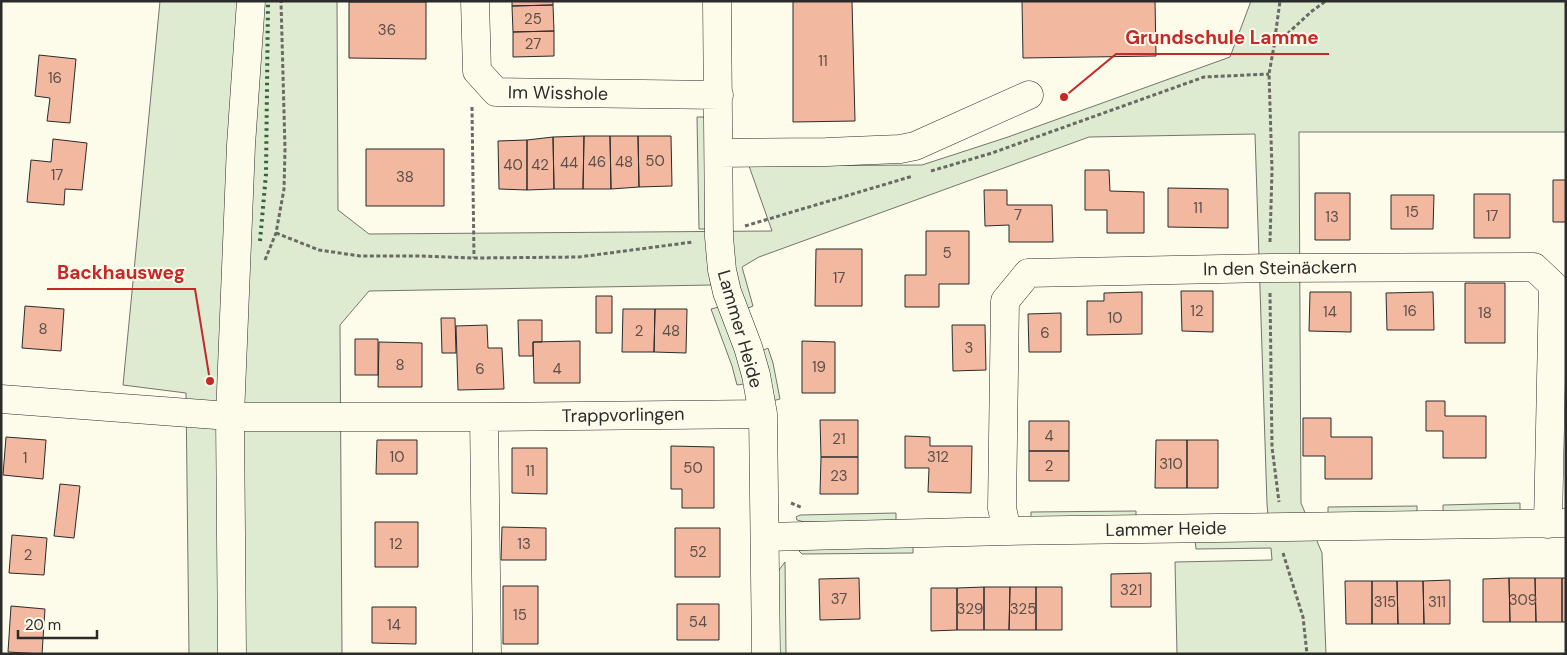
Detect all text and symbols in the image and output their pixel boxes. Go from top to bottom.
house number: 25 [524,9,542,29]
house number: 36 [378,20,396,40]
callout: Grundschule Lamme [1116,20,1329,54]
text: Grundschule Lamme [1125,25,1319,50]
house number: 27 [525,34,541,54]
house number: 11 [818,51,828,71]
house number: 16 [48,68,62,88]
street label: Im Wisshole [508,80,608,106]
house number: 50 [645,151,665,171]
house number: 46 [588,152,606,172]
house number: 48 [615,152,633,172]
house number: 44 [560,153,578,173]
house number: 40 [503,155,523,175]
house number: 42 [531,155,549,175]
house number: 17 [51,165,63,185]
house number: 38 [396,167,414,187]
house number: 11 [1193,198,1203,218]
house number: 15 [1405,202,1419,222]
house number: 7 [1014,205,1022,225]
house number: 17 [1486,206,1498,226]
house number: 13 [1325,207,1339,227]
house number: 5 [942,243,952,263]
callout: Backhausweg [47,255,195,289]
street label: In den Steinäckern [1203,255,1357,281]
text: Backhausweg [57,260,185,285]
street label: Lammer Heide [712,267,768,391]
house number: 17 [833,268,845,288]
house number: 12 [1190,301,1204,321]
house number: 16 [1403,301,1417,321]
house number: 14 [1323,302,1337,322]
house number: 18 [1478,303,1492,323]
house number: 10 [1108,308,1122,328]
house number: 8 [38,319,48,339]
house number: 2 [635,321,643,341]
house number: 48 [662,321,680,341]
house number: 6 [1040,323,1050,343]
house number: 3 [965,338,973,358]
house number: 8 [395,355,405,375]
house number: 19 [812,357,826,377]
house number: 6 [475,359,485,379]
house number: 4 [552,359,562,379]
street label: Trappvorlingen [561,402,685,428]
house number: 4 [1044,426,1054,446]
house number: 21 [832,429,846,449]
house number: 10 [390,447,404,467]
house number: 312 [927,447,949,467]
house number: 1 [23,448,27,468]
house number: 310 [1159,454,1183,474]
house number: 2 [1045,456,1053,476]
house number: 50 [683,458,703,478]
house number: 11 [525,461,535,481]
house number: 23 [830,466,848,486]
street label: Lammer Heide [1105,516,1227,542]
house number: 12 [389,534,403,554]
house number: 13 [517,534,531,554]
house number: 52 [689,542,707,562]
house number: 2 [24,545,32,565]
house number: 321 [1120,580,1142,600]
house number: 37 [831,589,847,609]
house number: 309 [1509,590,1537,610]
house number: 315 [1374,592,1396,612]
house number: 311 [1428,592,1446,612]
house number: 329 [957,599,983,619]
house number: 325 [1010,599,1036,619]
house number: 15 [513,605,527,625]
scale bar [18,608,96,640]
house number: 54 [689,612,707,632]
text: 20 m [25,615,61,635]
house number: 14 [387,615,401,635]

